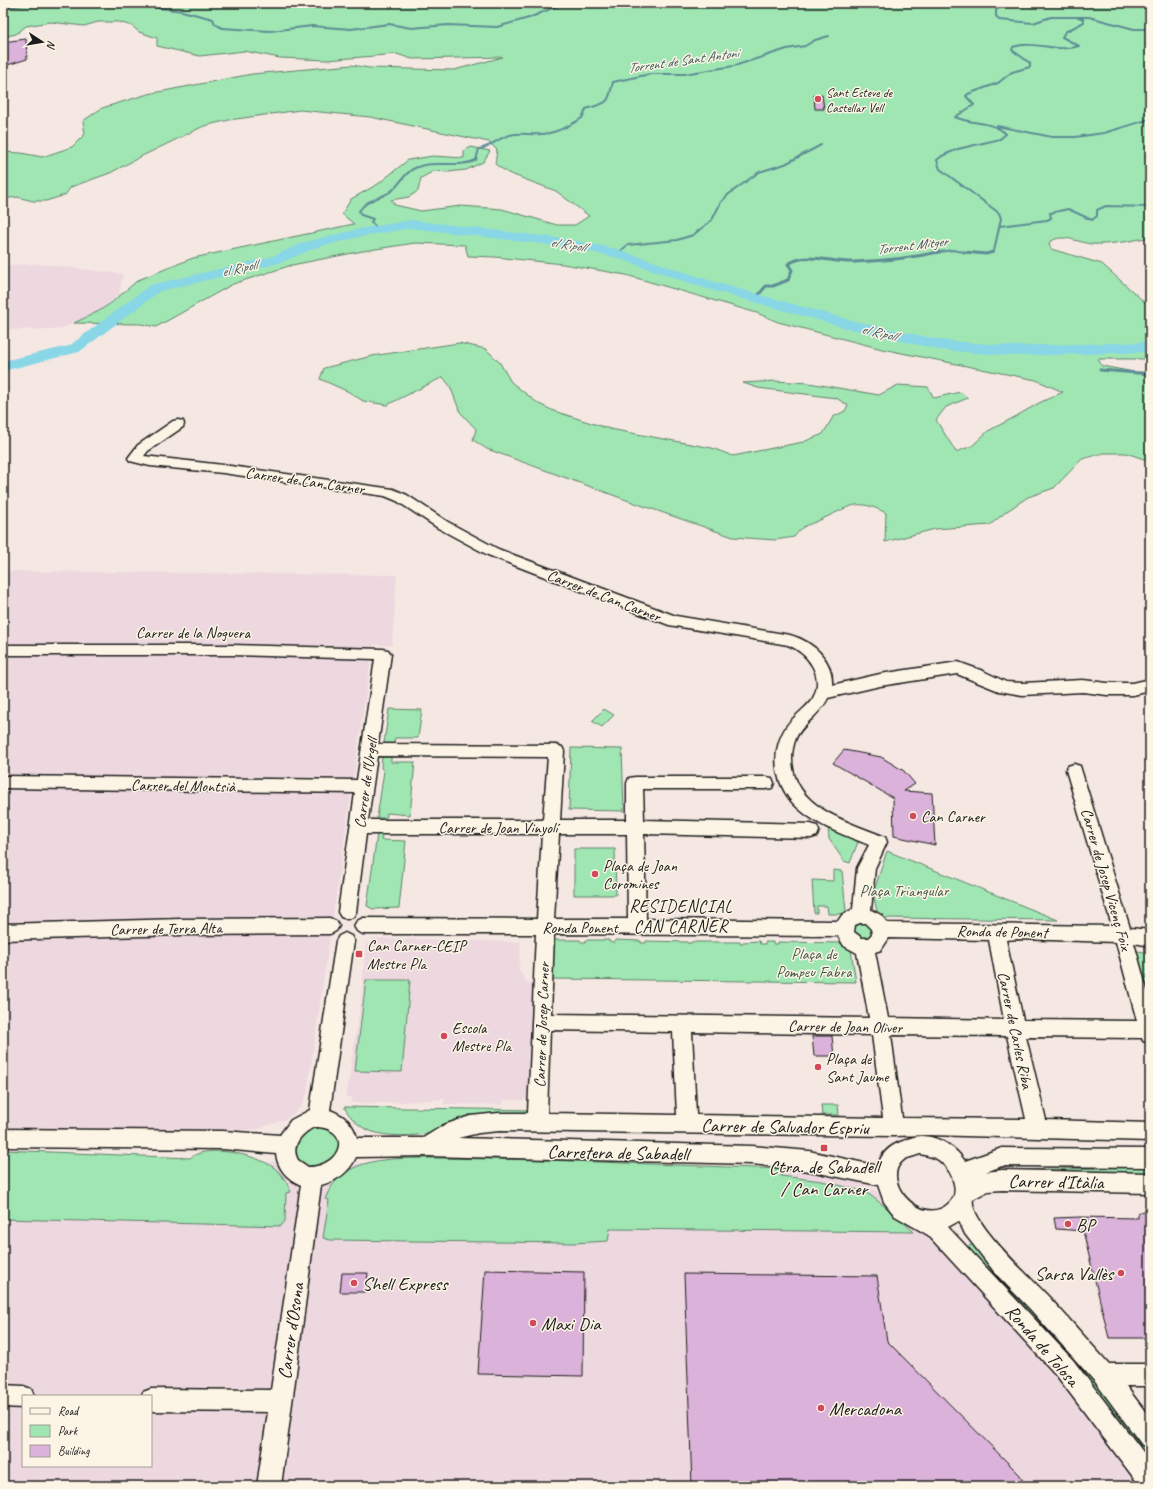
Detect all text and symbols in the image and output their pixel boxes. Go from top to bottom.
north arrow [22,22,62,62]
text: N [44,39,59,51]
water label: Torrent de Sant Antoni [627,44,743,77]
place label: Sant Esteve de Castellar Vell [826,85,893,116]
marker: Sant Esteve de Castellar Vell [813,94,823,104]
water label: Torrent Mitger [876,232,951,258]
water label: el Ripoll [549,233,591,256]
water label: el Ripoll [220,255,263,281]
water label: el Ripoll [860,320,903,346]
street label: Carrer de Can Carner [244,463,367,499]
street label: Carrer de Can Carner [544,565,664,627]
street label: Carrer de la Noguera [136,623,252,643]
street label: Carrer de l'Urgell [350,734,383,829]
street label: Carrer del Montsià [131,775,236,797]
street label: Carrer de Josep Vicenç Foix [1076,806,1136,954]
place label: Can Carner [921,807,987,827]
marker: Can Carner [908,811,918,821]
street label: Carrer de Joan Vinyolí [439,818,560,838]
place label: Plaça de Joan Coromines [603,856,678,894]
marker: Plaça de Joan Coromines [590,869,600,879]
park label: Plaça Triangular [859,881,950,901]
district label: RESIDENCIAL CAN CARNER [629,896,733,937]
street label: Carrer de Terra Alta [110,918,223,940]
street label: Ronda Ponent [542,918,620,938]
street label: Ronda de Ponent [956,921,1050,943]
place label: Can Carner-CEIP Mestre Pla [367,936,468,974]
park label: Plaça de Pompeu Fabra [776,944,853,982]
marker: Can Carner-CEIP Mestre Pla [354,949,364,959]
street label: Carrer de Josep Carner [530,961,554,1088]
street label: Carrer de Carles Riba [993,970,1037,1092]
street label: Carrer de Joan Oliver [788,1016,903,1038]
place label: Escola Mestre Pla [452,1018,513,1056]
marker: Escola Mestre Pla [439,1031,449,1041]
place label: Plaça de Sant Jaume [826,1049,890,1087]
marker: Plaça de Sant Jaume [813,1062,823,1072]
street label: Carrer de Salvador Espriu [701,1114,871,1140]
street label: Carretera de Sabadell [547,1140,693,1166]
marker: Ctra. de Sabadell / Can Carner [819,1143,829,1153]
place label: Ctra. de Sabadell / Can Carner [769,1155,883,1201]
street label: Carrer d'Itàlia [1008,1169,1105,1195]
place label: BP [1076,1213,1097,1237]
marker: BP [1063,1219,1073,1229]
place label: Sarsa Vallès [1035,1262,1116,1286]
marker: Sarsa Vallès [1116,1268,1126,1278]
place label: Shell Express [362,1272,449,1296]
marker: Shell Express [349,1278,359,1288]
street label: Carrer d'Osona [272,1280,310,1381]
street label: Ronda de Tolosa [1000,1300,1086,1393]
place label: Maxi Dia [541,1312,602,1336]
marker: Maxi Dia [528,1318,538,1328]
legend [22,1395,152,1467]
place label: Mercadona [829,1397,903,1421]
text: Road [58,1403,80,1419]
marker: Mercadona [816,1403,826,1413]
text: Park [58,1423,79,1439]
text: Building [58,1443,90,1459]

